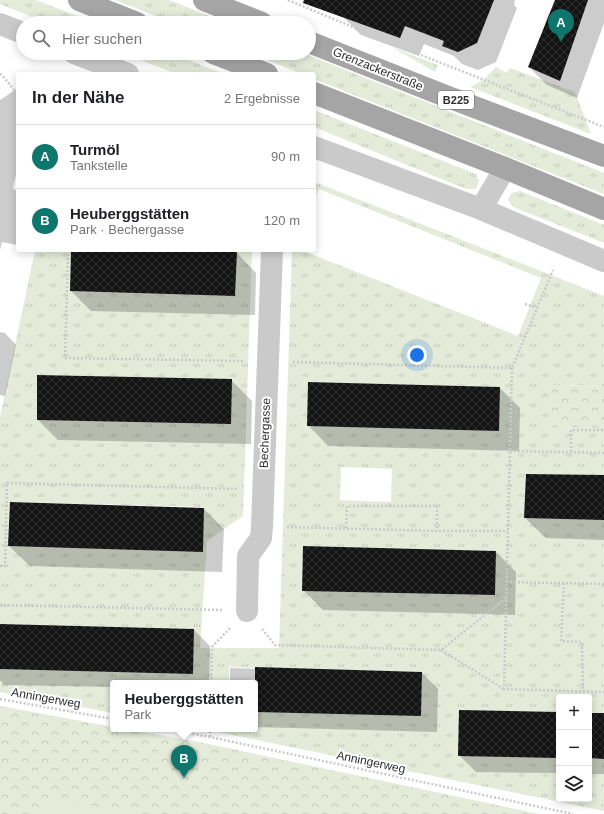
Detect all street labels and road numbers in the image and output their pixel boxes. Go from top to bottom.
street label: Grenzackerstraße [331,45,425,94]
road number: B225 [438,91,474,109]
street label: Bechergasse [257,397,273,468]
street label: Anningerweg [10,685,82,711]
street label: Anningerweg [335,748,407,776]

